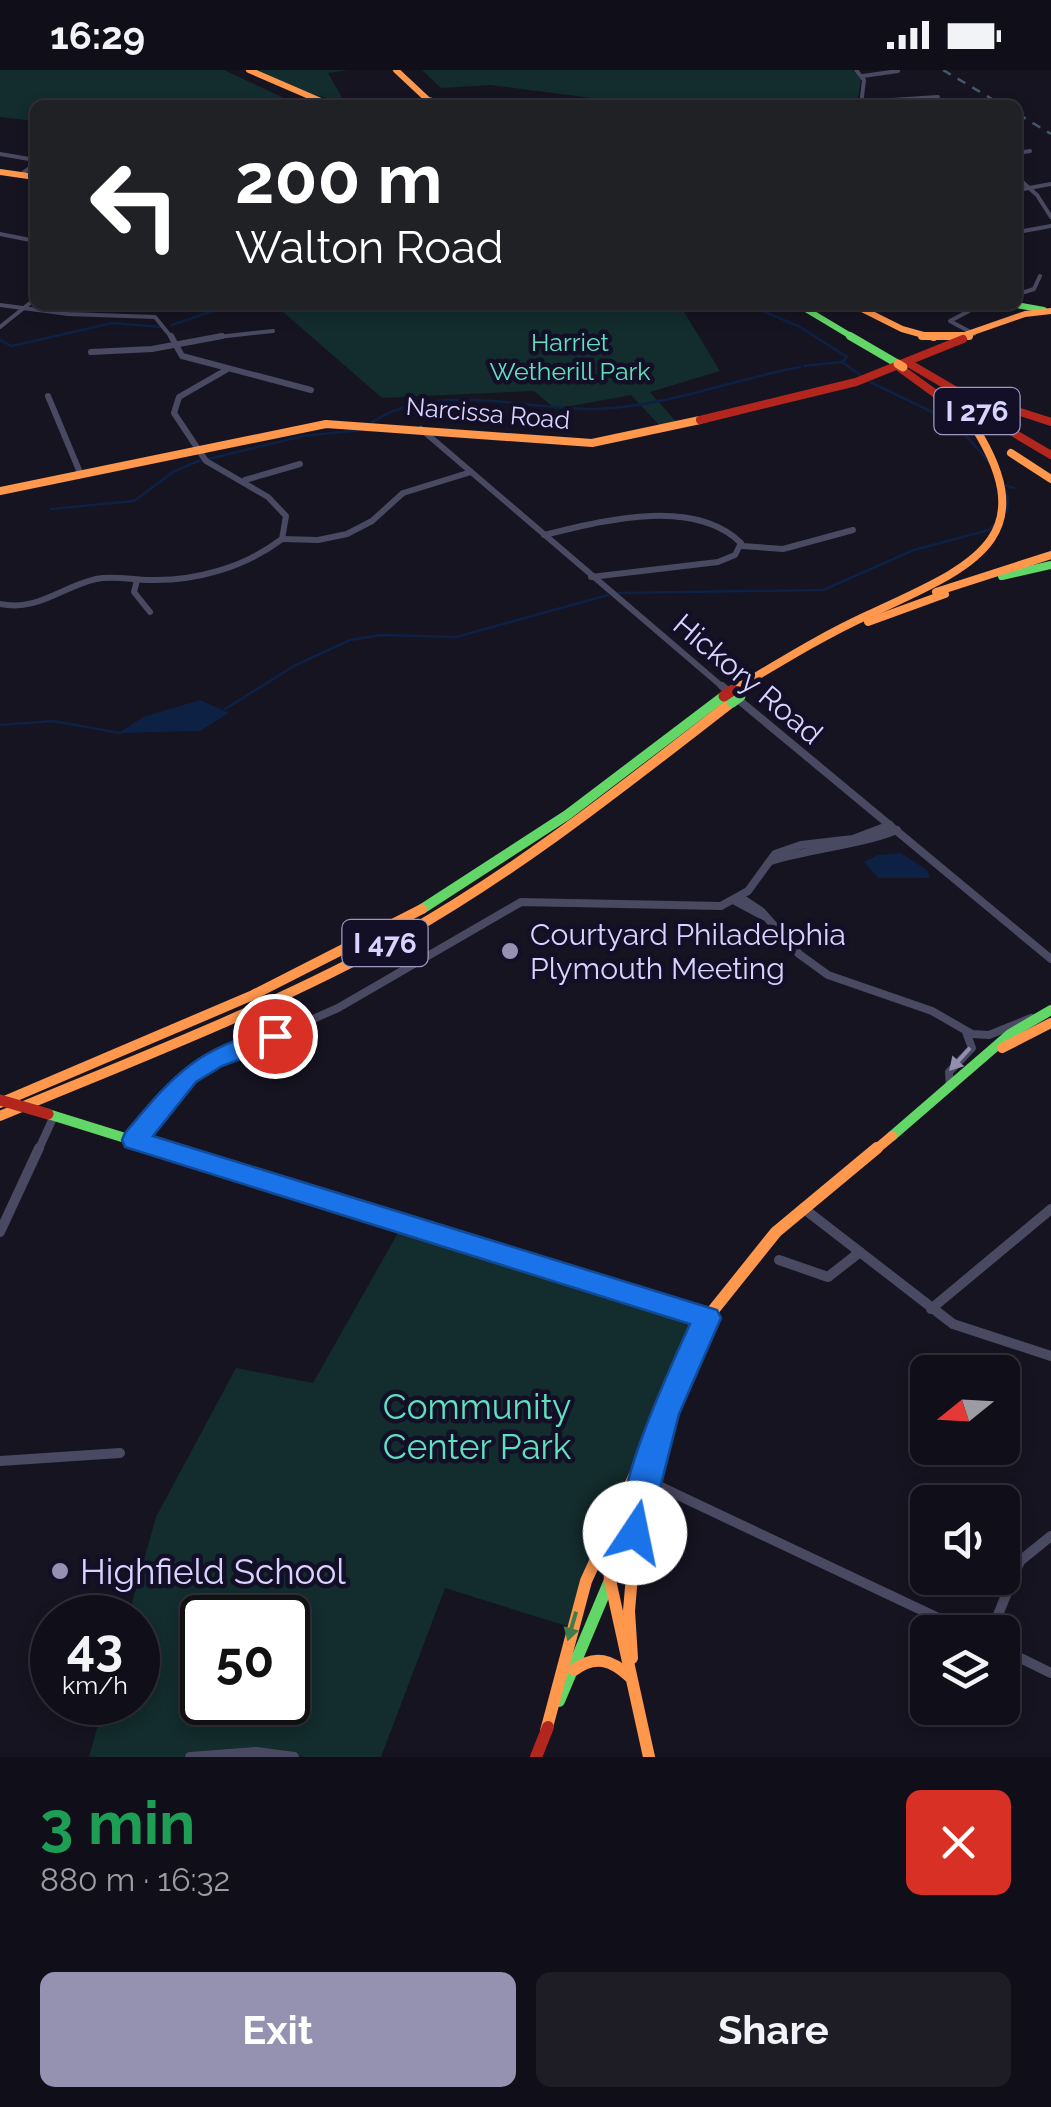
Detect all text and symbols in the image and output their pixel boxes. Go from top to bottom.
text: 16:29 [50,13,145,58]
text: 200 m [235,137,442,219]
icon: left [70,140,200,270]
text: Walton Road [235,221,504,274]
park label: Harriet Wetherill Park [489,327,651,386]
road number: I 276 [934,388,1020,434]
street label: Narcissa Road [405,391,571,435]
street label: Hickory Road [666,607,830,751]
place label: Courtyard Philadelphia Plymouth Meeting [530,917,846,986]
road number: I 476 [342,920,428,966]
marker: Courtyard Philadelphia Plymouth Meeting [499,940,521,962]
pin [233,994,318,1079]
icon: arrive [248,1009,303,1064]
one-way arrow [950,1046,972,1071]
north arrow [910,1355,1020,1465]
map controls [910,1355,1020,1725]
park label: Community Center Park [383,1386,572,1467]
position arrow [583,1481,687,1585]
button: sound [910,1485,1020,1595]
place label: Highfield School [80,1551,346,1592]
marker: Highfield School [49,1560,71,1582]
speed limit sign: 50 [180,1595,310,1725]
one-way arrow [563,1611,579,1642]
button: layers [910,1615,1020,1725]
text: 43 [67,1618,123,1677]
text: km/h [62,1670,128,1700]
text: 3 min [40,1788,195,1858]
button: close [906,1790,1011,1895]
text: 880 m · 16:32 [40,1861,230,1898]
button: Exit [40,1972,516,2087]
button: Share [536,1972,1011,2087]

